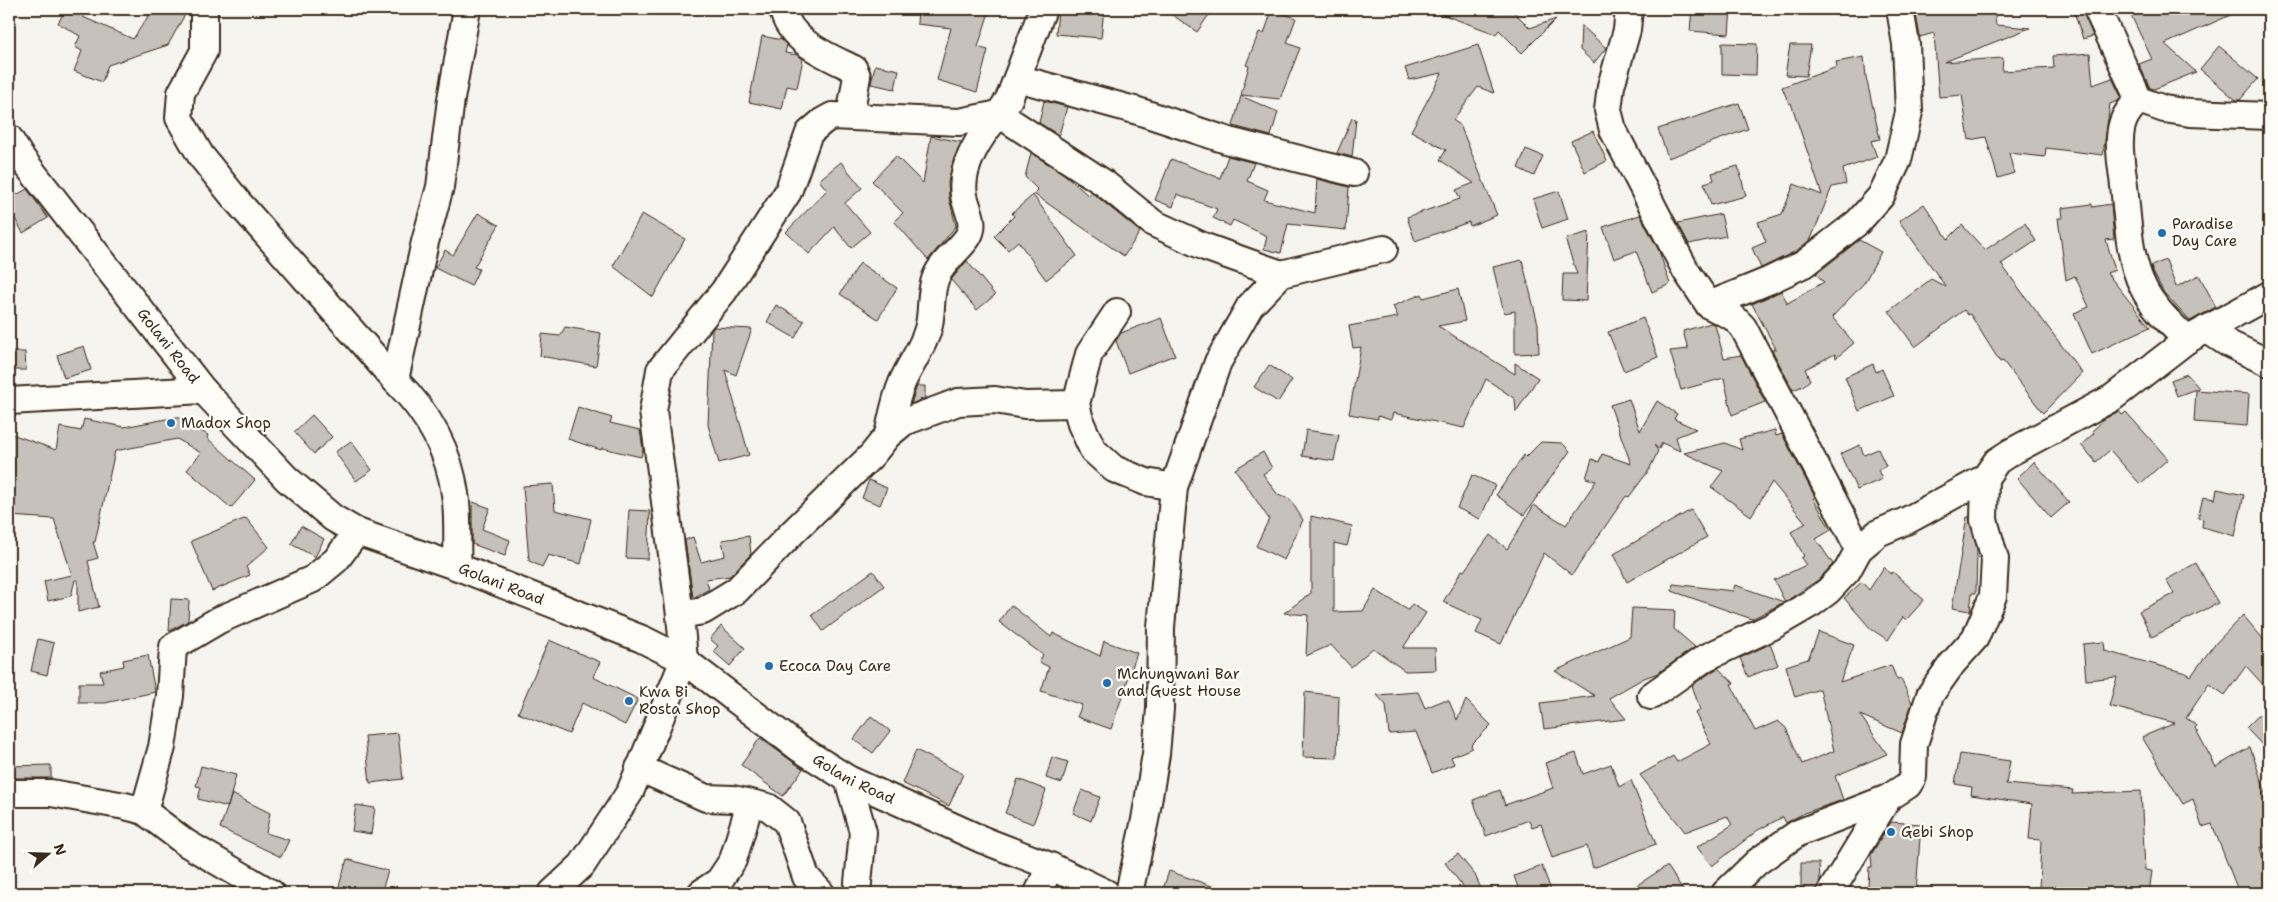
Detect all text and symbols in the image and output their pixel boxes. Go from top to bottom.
place label: Paradise Day Care [2172,214,2237,251]
marker: Paradise Day Care [2156,227,2168,239]
street label: Golani Road [133,304,204,388]
place label: Madox Shop [181,413,271,433]
marker: Madox Shop [165,417,177,429]
street label: Golani Road [456,558,547,610]
place label: Ecoca Day Care [779,656,891,676]
marker: Ecoca Day Care [763,660,775,672]
place label: Mchungwani Bar and Guest House [1117,664,1241,701]
marker: Mchungwani Bar and Guest House [1101,677,1113,689]
place label: Kwa Bi Rosta Shop [639,682,721,719]
marker: Kwa Bi Rosta Shop [623,695,635,707]
street label: Golani Road [809,749,898,809]
place label: Gebi Shop [1901,822,1974,842]
marker: Gebi Shop [1885,826,1897,838]
north arrow [22,830,72,880]
text: N [50,841,71,858]

